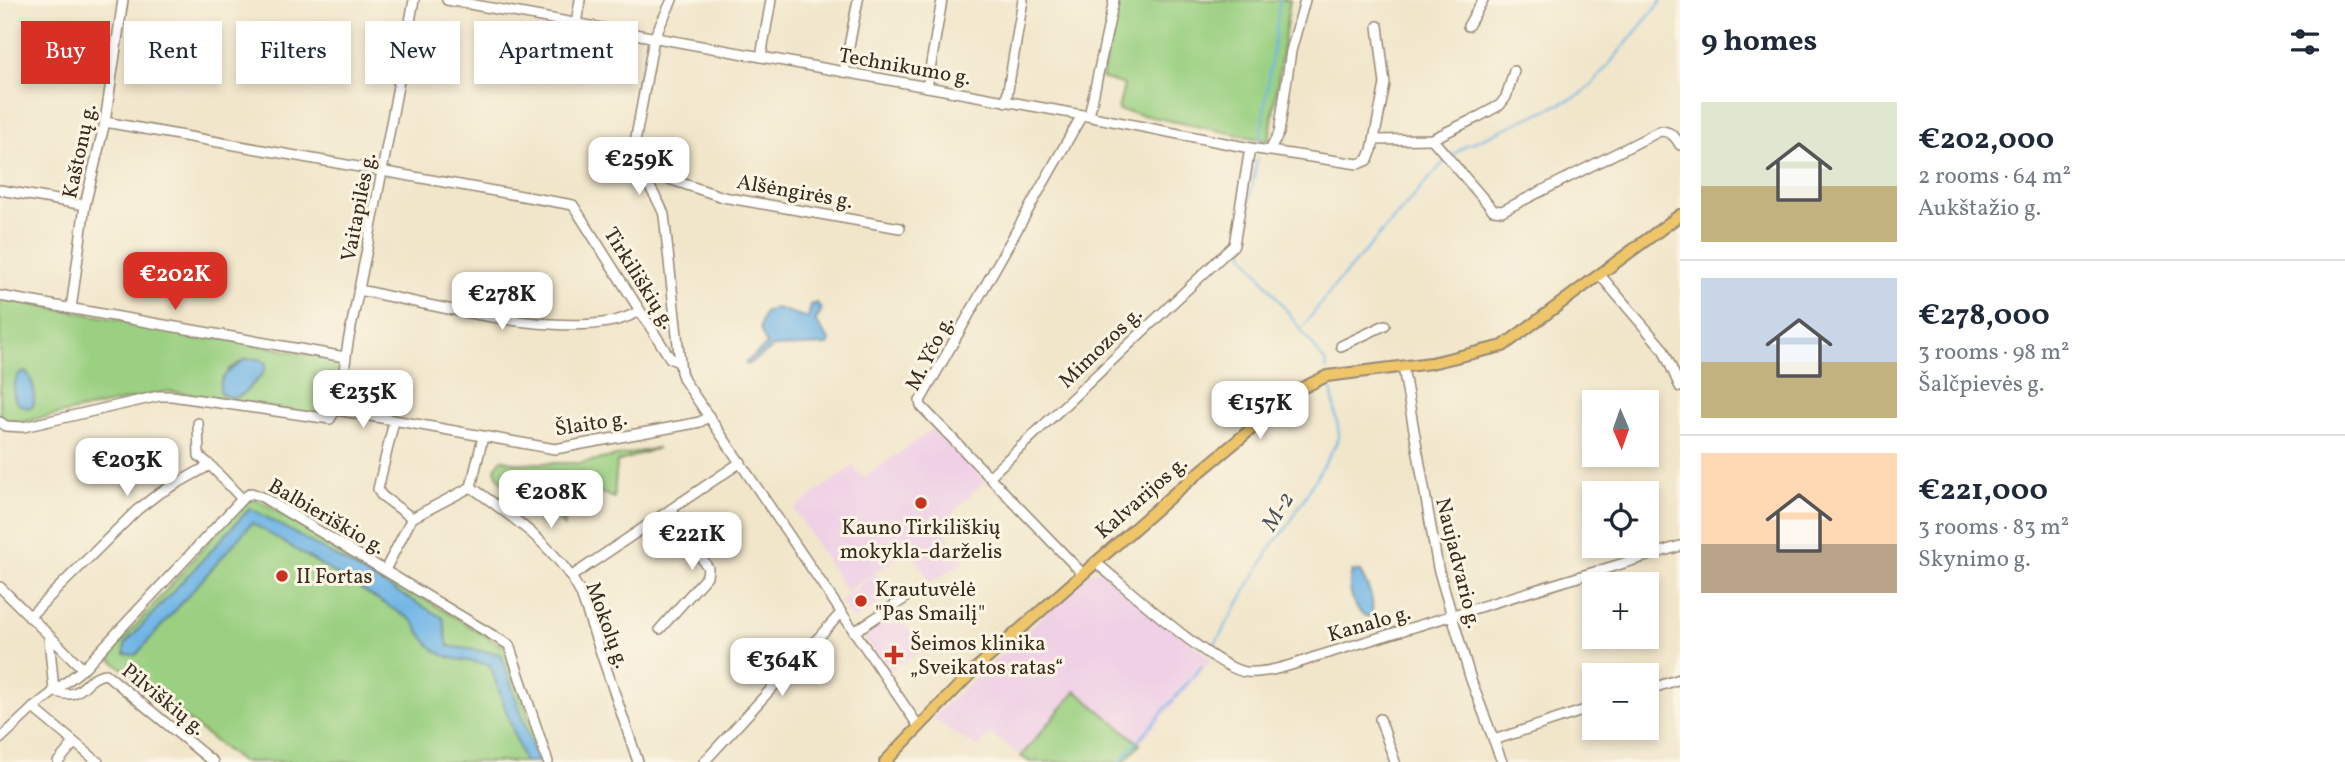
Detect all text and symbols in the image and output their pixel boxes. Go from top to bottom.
chip: Buy [21,21,110,84]
chip: Rent [124,21,222,84]
chip: Filters [236,21,351,84]
chip: New [365,21,460,84]
chip: Apartment [474,21,638,84]
text: 9 homes [1701,21,1817,63]
icon: filters [2286,23,2324,61]
street label: Technikumo g. [836,42,973,93]
street label: Kaštonų g. [56,101,105,201]
text: €202,000 [1918,119,2054,161]
icon: home [1757,130,1841,214]
pin: €259K [590,138,688,197]
text: €259K [604,144,674,176]
street label: Vaitapilės g. [335,150,384,264]
text: 2 rooms · 64 m² [1918,161,2071,193]
street label: Alšėngirės g. [734,168,855,217]
text: Aukštažio g. [1918,193,2041,225]
street label: Tirkiliškių g. [596,222,682,335]
pin: €202K [126,252,224,312]
text: €202K [139,259,211,291]
pin: €278K [453,272,551,332]
text: €278K [468,279,536,311]
text: €278,000 [1918,295,2050,337]
street label: Mimozos g. [1053,301,1149,395]
icon: home [1757,306,1841,390]
street label: M. Yčo g. [899,311,962,396]
text: 3 rooms · 98 m² [1918,337,2070,369]
text: Šalčpievės g. [1918,369,2045,401]
pin: €235K [314,370,412,430]
text: €235K [329,377,397,409]
pin: €157K [1211,382,1309,441]
text: €157K [1228,388,1292,420]
north arrow [1582,390,1659,467]
map controls [1582,390,1659,740]
street label: Šlaito g. [553,404,629,445]
pin: €203K [78,438,176,498]
text: €203K [91,445,163,477]
street label: Kalvarijos g. [1090,450,1194,546]
pin: €208K [502,470,600,530]
text: €221,000 [1918,470,2048,512]
street label: Balbieriškio g. [262,472,390,562]
text: €208K [515,477,587,509]
button: locate [1582,481,1659,558]
icon: home [1757,481,1841,565]
water label: M-2 [1254,487,1303,538]
marker: Kauno Tirkiliškių mokykla-darželis [913,495,929,511]
street label: Naujadvario g. [1427,495,1488,632]
pin: €221K [643,512,741,572]
text: 3 rooms · 83 m² [1918,512,2069,544]
place label: Kauno Tirkiliškių mokykla-darželis [840,514,1002,567]
text: €221K [659,519,725,551]
text: Skynimo g. [1918,544,2031,576]
place label: II Fortas [296,563,373,592]
marker: II Fortas [274,568,290,584]
button: + [1582,572,1659,649]
place label: Krautuvėlė "Pas Smailį" [875,576,985,629]
street label: Mokolų g. [578,578,636,673]
marker: Krautuvėlė "Pas Smailį" [853,593,869,609]
street label: Kanalo g. [1325,599,1414,650]
place label: Šeimos klinika „Sveikatos ratas“ [910,630,1063,683]
pin: €364K [733,638,831,698]
text: €364K [746,645,818,677]
marker: Šeimos klinika „Sveikatos ratas“ [884,645,904,665]
street label: Pilviškių g. [115,657,211,743]
button: − [1582,663,1659,740]

